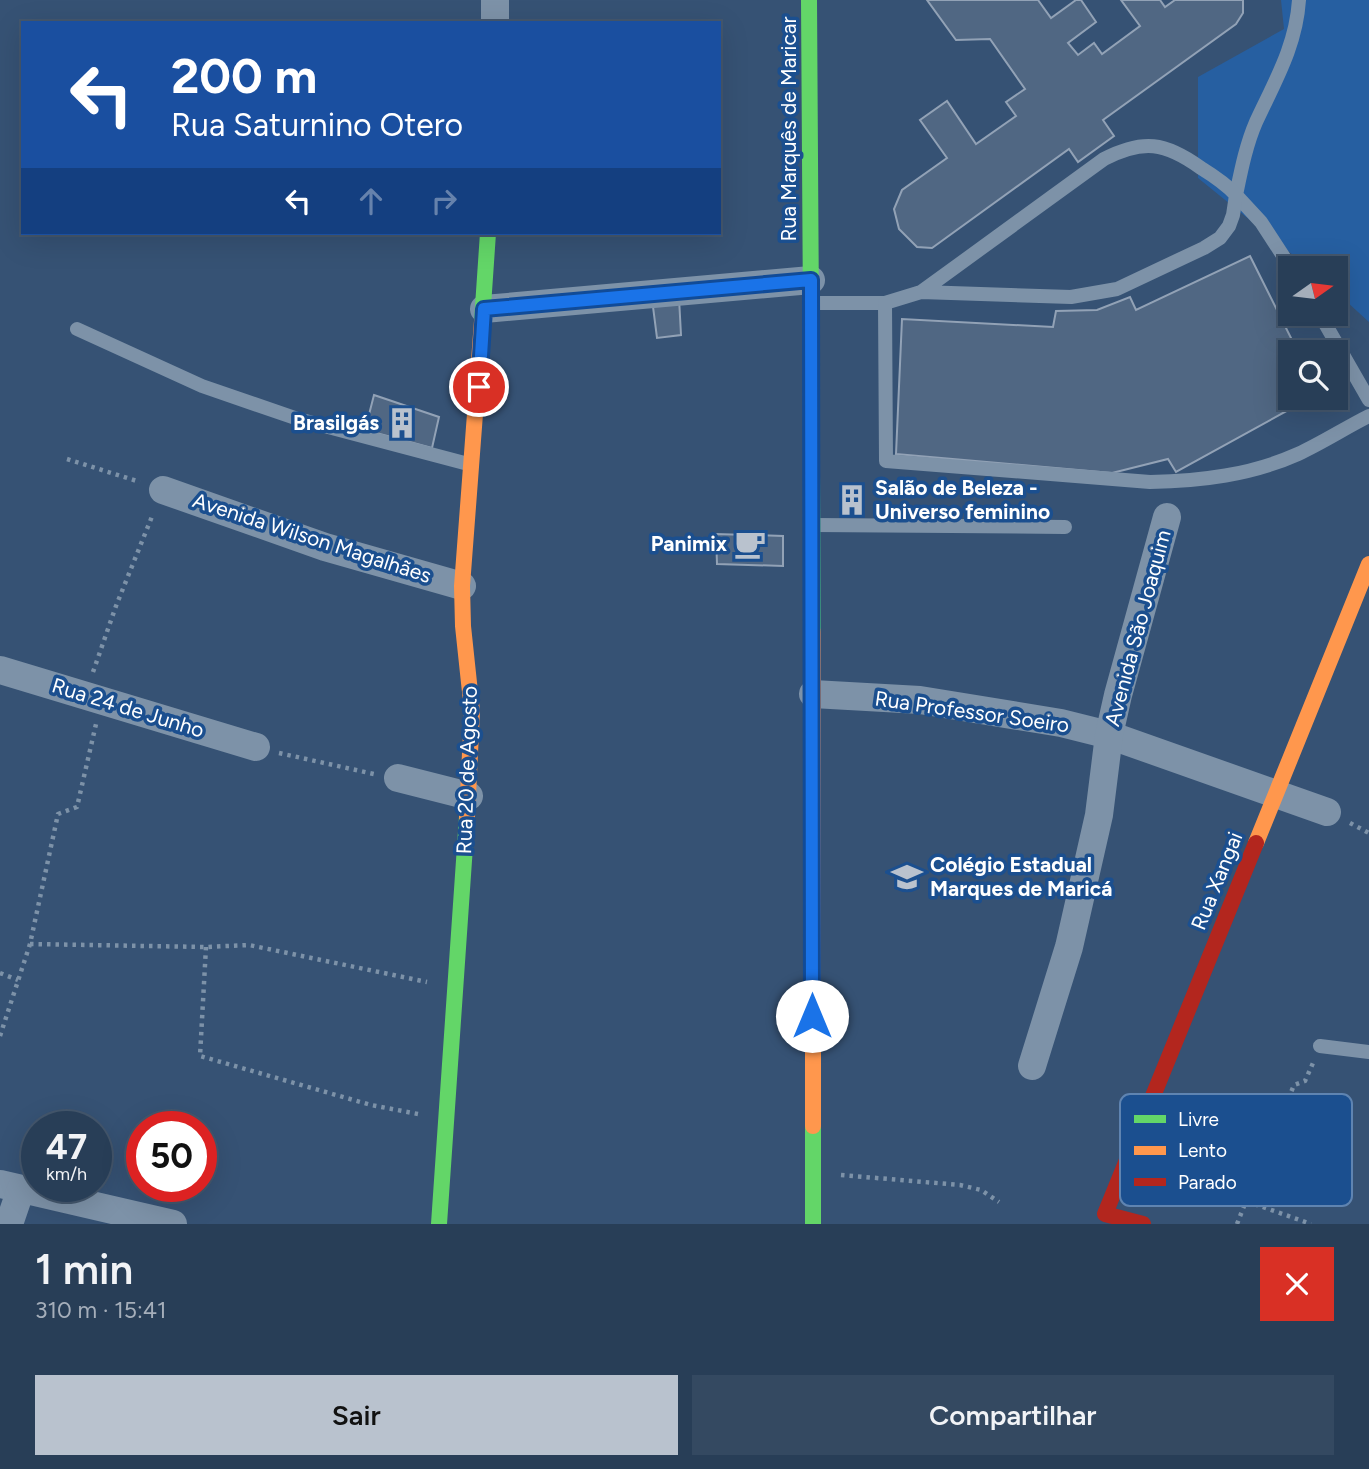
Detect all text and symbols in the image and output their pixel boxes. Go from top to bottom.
street label: Rua Marquês de Maricar [776,16,801,242]
text: 200 m [171,46,317,105]
icon: left [56,49,147,140]
text: Rua Saturnino Otero [171,106,463,144]
icon: left [279,182,317,220]
icon: ahead [352,182,390,220]
icon: right [425,182,463,220]
north arrow [1278,256,1348,326]
map controls [1278,256,1348,410]
button: search [1278,340,1348,410]
pin [449,357,509,417]
icon: arrive [460,368,498,406]
building icon: Brasilgás [385,406,419,440]
place label: Brasilgás [293,410,379,435]
place label: Salão de Beleza - Universo feminino [875,475,1050,524]
building icon: Salão de Beleza - Universo feminino [835,483,869,517]
street label: Avenida Wilson Magalhães [190,487,435,588]
cafe icon: Panimix [733,527,767,561]
street label: Avenida São Joaquim [1099,527,1176,729]
place label: Panimix [651,531,728,556]
street label: Rua 24 de Junho [49,672,207,743]
street label: Rua 20 de Agosto [451,685,482,855]
street label: Rua Professor Soeiro [873,685,1071,738]
street label: Rua Xangai [1186,828,1248,933]
place label: Colégio Estadual Marques de Maricá [930,852,1112,901]
school or university icon: Colégio Estadual Marques de Maricá [890,860,924,894]
position arrow [775,979,849,1053]
legend [1120,1094,1352,1206]
text: Livre [1178,1108,1219,1131]
speed limit sign: 50 [126,1111,217,1202]
text: 47 [46,1126,87,1168]
text: Lento [1178,1139,1227,1162]
text: km/h [46,1163,87,1185]
text: Parado [1178,1171,1237,1194]
text: 1 min [35,1244,133,1295]
button: close [1260,1247,1334,1321]
text: 310 m · 15:41 [35,1296,167,1324]
button: Sair [35,1375,678,1455]
button: Compartilhar [692,1375,1334,1455]

